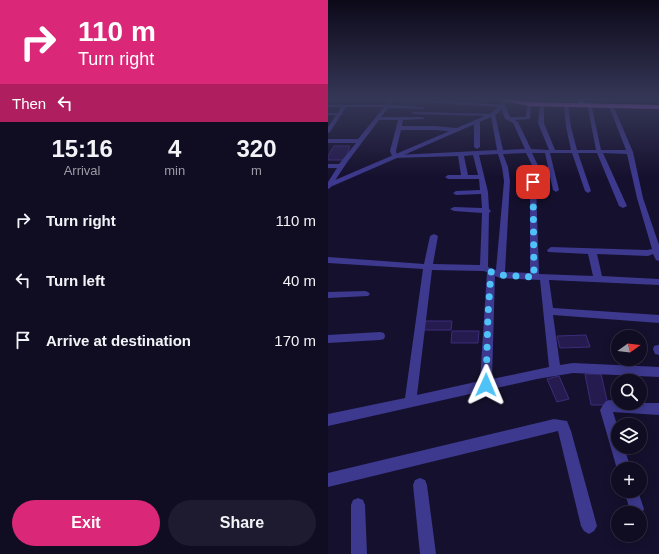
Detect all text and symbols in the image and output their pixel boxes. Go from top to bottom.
icon: right [12,16,64,68]
text: 110 m [78,16,156,47]
text: Turn right [78,49,154,69]
icon: left [54,92,76,114]
text: Then [12,95,46,112]
text: 15:16 [51,135,113,162]
text: 4 [168,135,181,162]
text: 320 [237,135,277,162]
text: Arrival [64,163,101,178]
text: min [164,163,185,178]
text: m [251,163,262,178]
pin [516,165,550,199]
icon: arrive [522,171,544,193]
icon: right [12,209,34,231]
text: Turn right [46,212,116,229]
text: 110 m [275,212,316,229]
icon: left [12,269,34,291]
text: Turn left [46,272,105,289]
text: 40 m [283,272,316,289]
icon: arrive [12,329,34,351]
north arrow [611,330,647,366]
map controls [611,330,647,542]
text: Arrive at destination [46,332,191,349]
text: 170 m [274,332,316,349]
position arrow [465,364,507,406]
button: search [611,374,647,410]
button: layers [611,418,647,454]
button: + [611,462,647,498]
button: Exit [12,500,160,546]
button: Share [168,500,316,546]
button: − [611,506,647,542]

